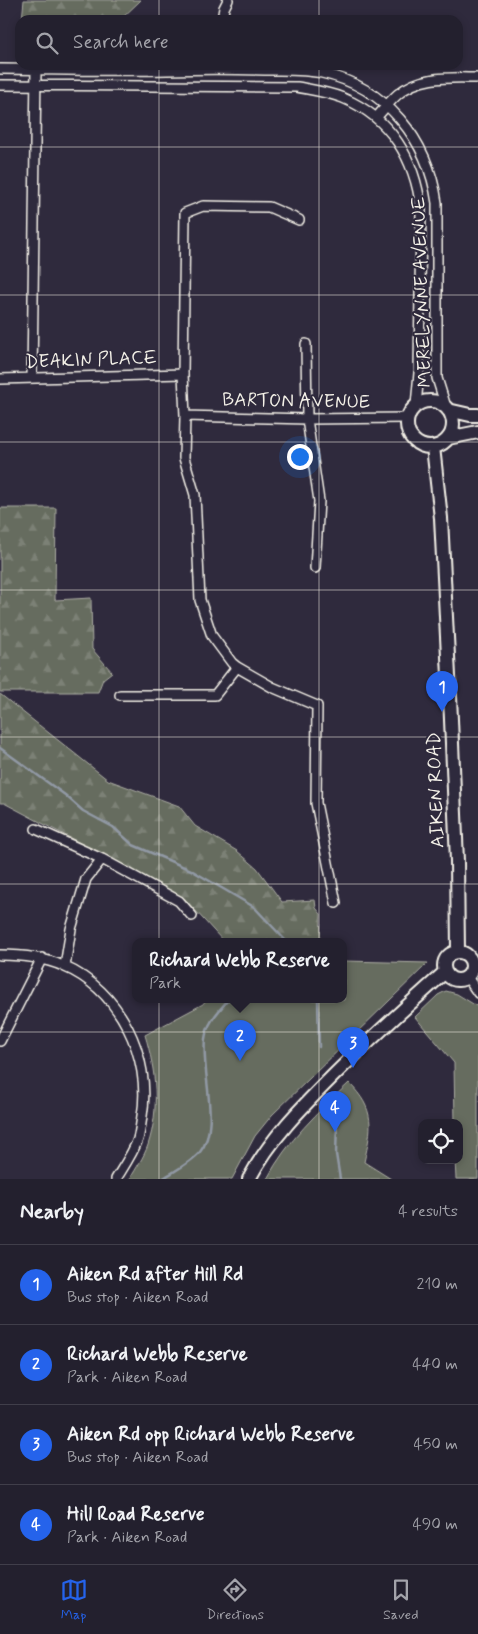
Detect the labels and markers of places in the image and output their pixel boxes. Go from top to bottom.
pin: 1 [426,671,458,712]
pin: 2 [224,1020,256,1061]
pin: 3 [337,1027,369,1068]
pin: 4 [319,1091,351,1132]

